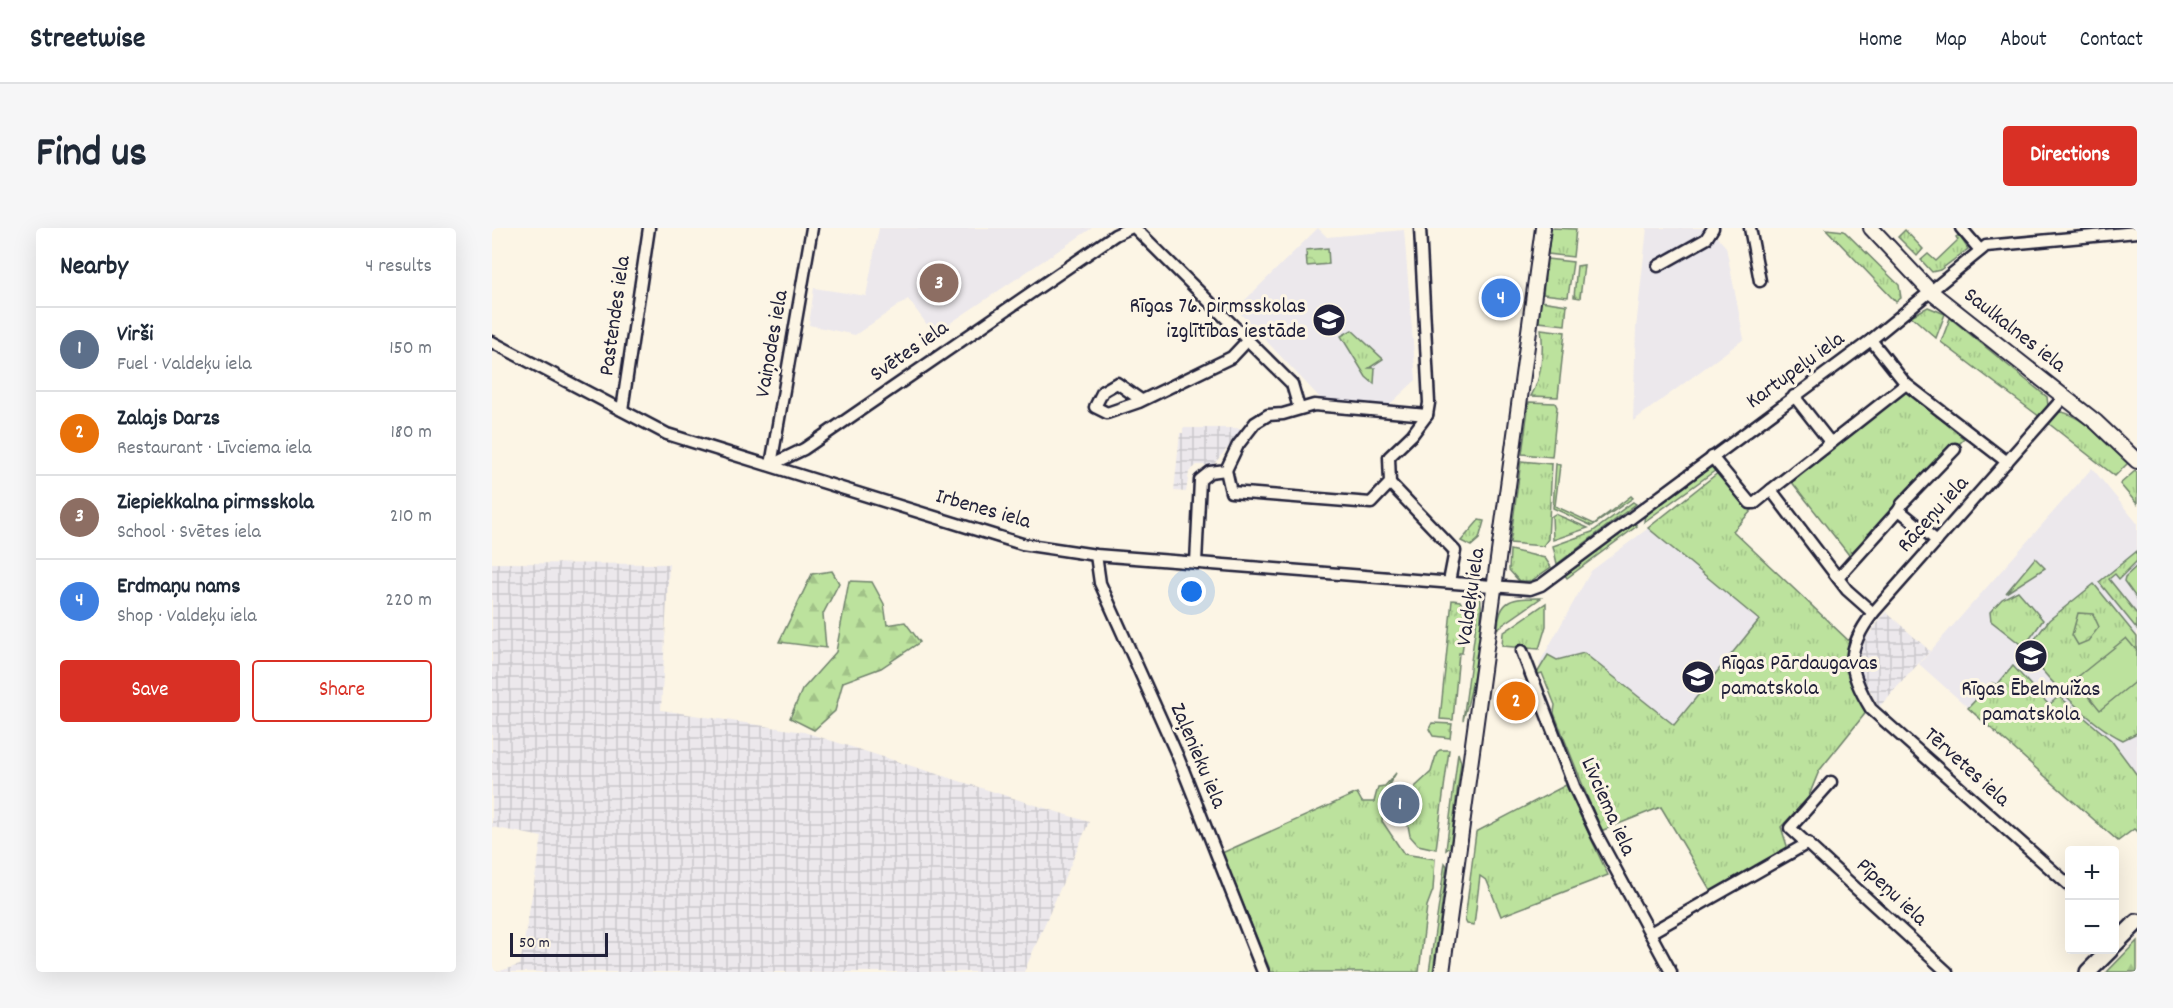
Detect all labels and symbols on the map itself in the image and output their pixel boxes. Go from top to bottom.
street label: Pastendes iela [592,253,640,378]
pin: 3 [920,260,958,306]
pin: 4 [1482,276,1520,320]
street label: Saulkalnes iela [1956,281,2072,381]
street label: Vaiņodes iela [748,287,798,400]
place label: Rīgas 76. pirmsskolas izglītības iestāde [1129,292,1306,348]
school or university icon: Rīgas 76. pirmsskolas izglītības iestāde [1311,302,1347,338]
street label: Svētes iela [864,313,956,390]
street label: Kartupeļu iela [1740,324,1852,417]
street label: Rāceņu iela [1891,469,1977,560]
street label: Irbenes iela [932,482,1035,539]
street label: Valdeķu iela [1450,545,1494,648]
your location [1177,577,1206,606]
school or university icon: Rīgas Ēbelmuižas pamatskola [2013,638,2049,674]
place label: Rīgas Pārdaugavas pamatskola [1721,649,1878,705]
school or university icon: Rīgas Pārdaugavas pamatskola [1680,659,1716,695]
place label: Rīgas Ēbelmuižas pamatskola [1961,675,2101,731]
pin: 2 [1496,678,1536,724]
street label: Zaļenieku iela [1161,699,1233,814]
street label: Tērvetes iela [1916,721,2017,816]
street label: Līvciema iela [1572,753,1643,862]
pin: 1 [1380,782,1420,826]
street label: Pīpeņu iela [1848,852,1934,935]
scale bar [510,930,608,958]

